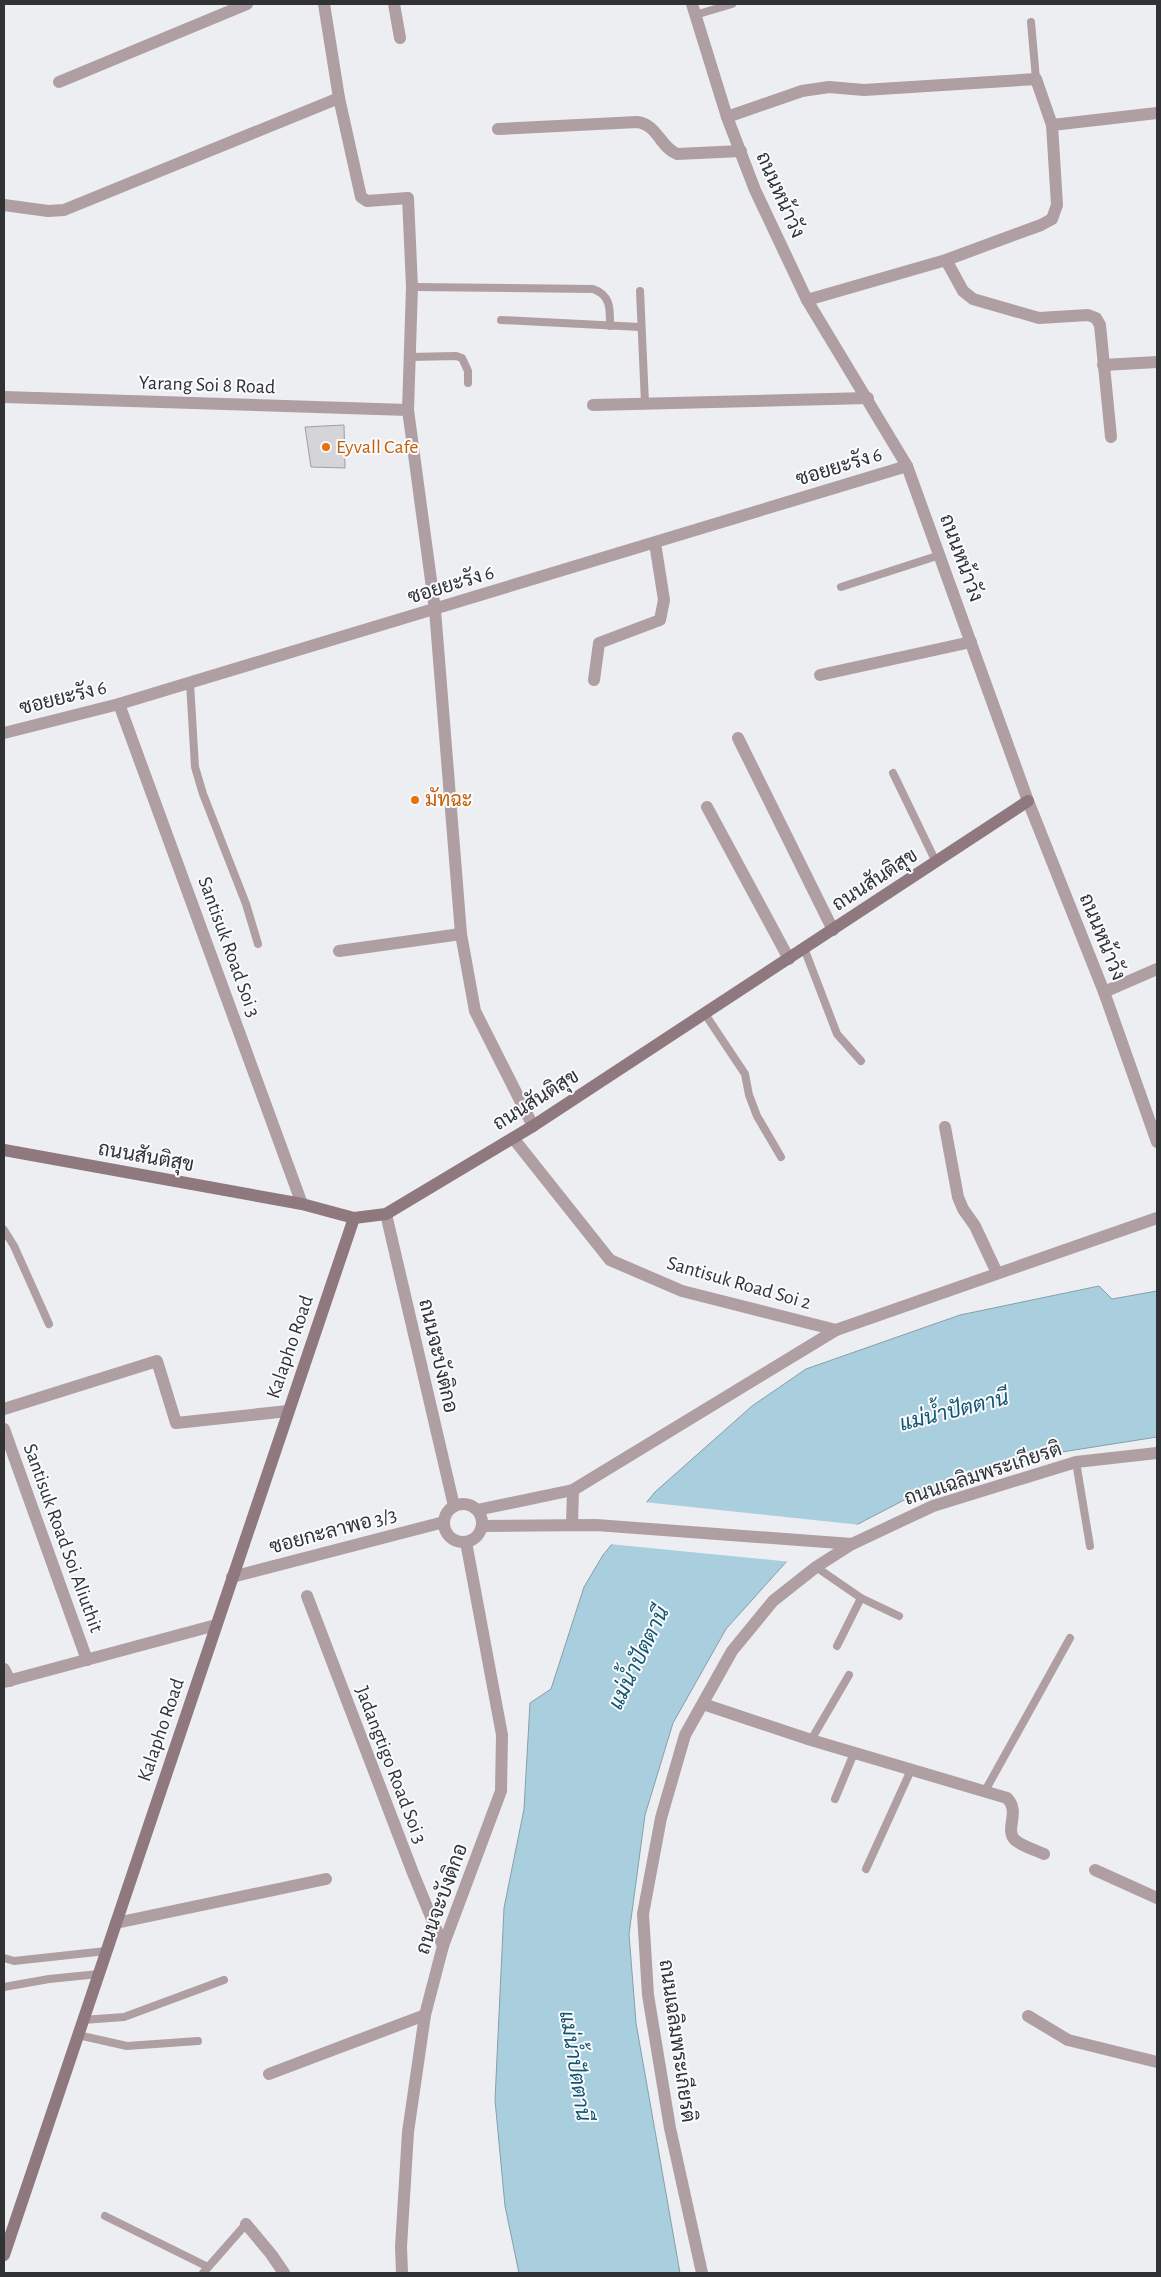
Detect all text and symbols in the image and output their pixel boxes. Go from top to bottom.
street label: ถนนหน้าวัง [752,148,811,241]
street label: Yarang Soi 8 Road [138,373,276,397]
place label: Eyvall Cafe [336,437,418,457]
marker: Eyvall Cafe [320,441,332,453]
street label: ซอยยะรัง 6 [793,442,885,490]
street label: ถนนหน้าวัง [936,511,989,604]
street label: ซอยยะรัง 6 [405,560,497,608]
street label: ซอยยะรัง 6 [17,675,109,718]
place label: มัทฉะ [425,787,473,810]
marker: มัทฉะ [409,794,421,806]
street label: ถนนสันติสุข [827,843,923,917]
street label: Santisuk Road Soi 3 [194,874,264,1020]
street label: ถนนหน้าวัง [1076,890,1131,983]
street label: ถนนสันติสุข [488,1063,584,1137]
street label: ถนนสันติสุข [96,1136,196,1178]
street label: Santisuk Road Soi 2 [665,1253,813,1313]
street label: Kalapho Road [263,1293,317,1401]
street label: ถนนจะบังติกอ [415,1296,464,1415]
water label: แม่น้ำปัตตานี [895,1379,1013,1435]
street label: ถนนเฉลิมพระเกียรติ [901,1435,1064,1509]
street label: Santisuk Road Soi Aliuthit [20,1441,107,1636]
street label: ซอยกะลาพอ 3/3 [267,1504,399,1558]
water label: แม่น้ำปัตตานี [598,1598,674,1713]
street label: Kalapho Road [134,1676,188,1784]
street label: Jadangtigo Road Soi 3 [352,1684,430,1846]
street label: ถนนจะบังติกอ [410,1840,471,1957]
street label: ถนนเฉลิมพระเกียรติ [656,1958,702,2124]
water label: แม่น้ำปัตตานี [556,2008,602,2125]

